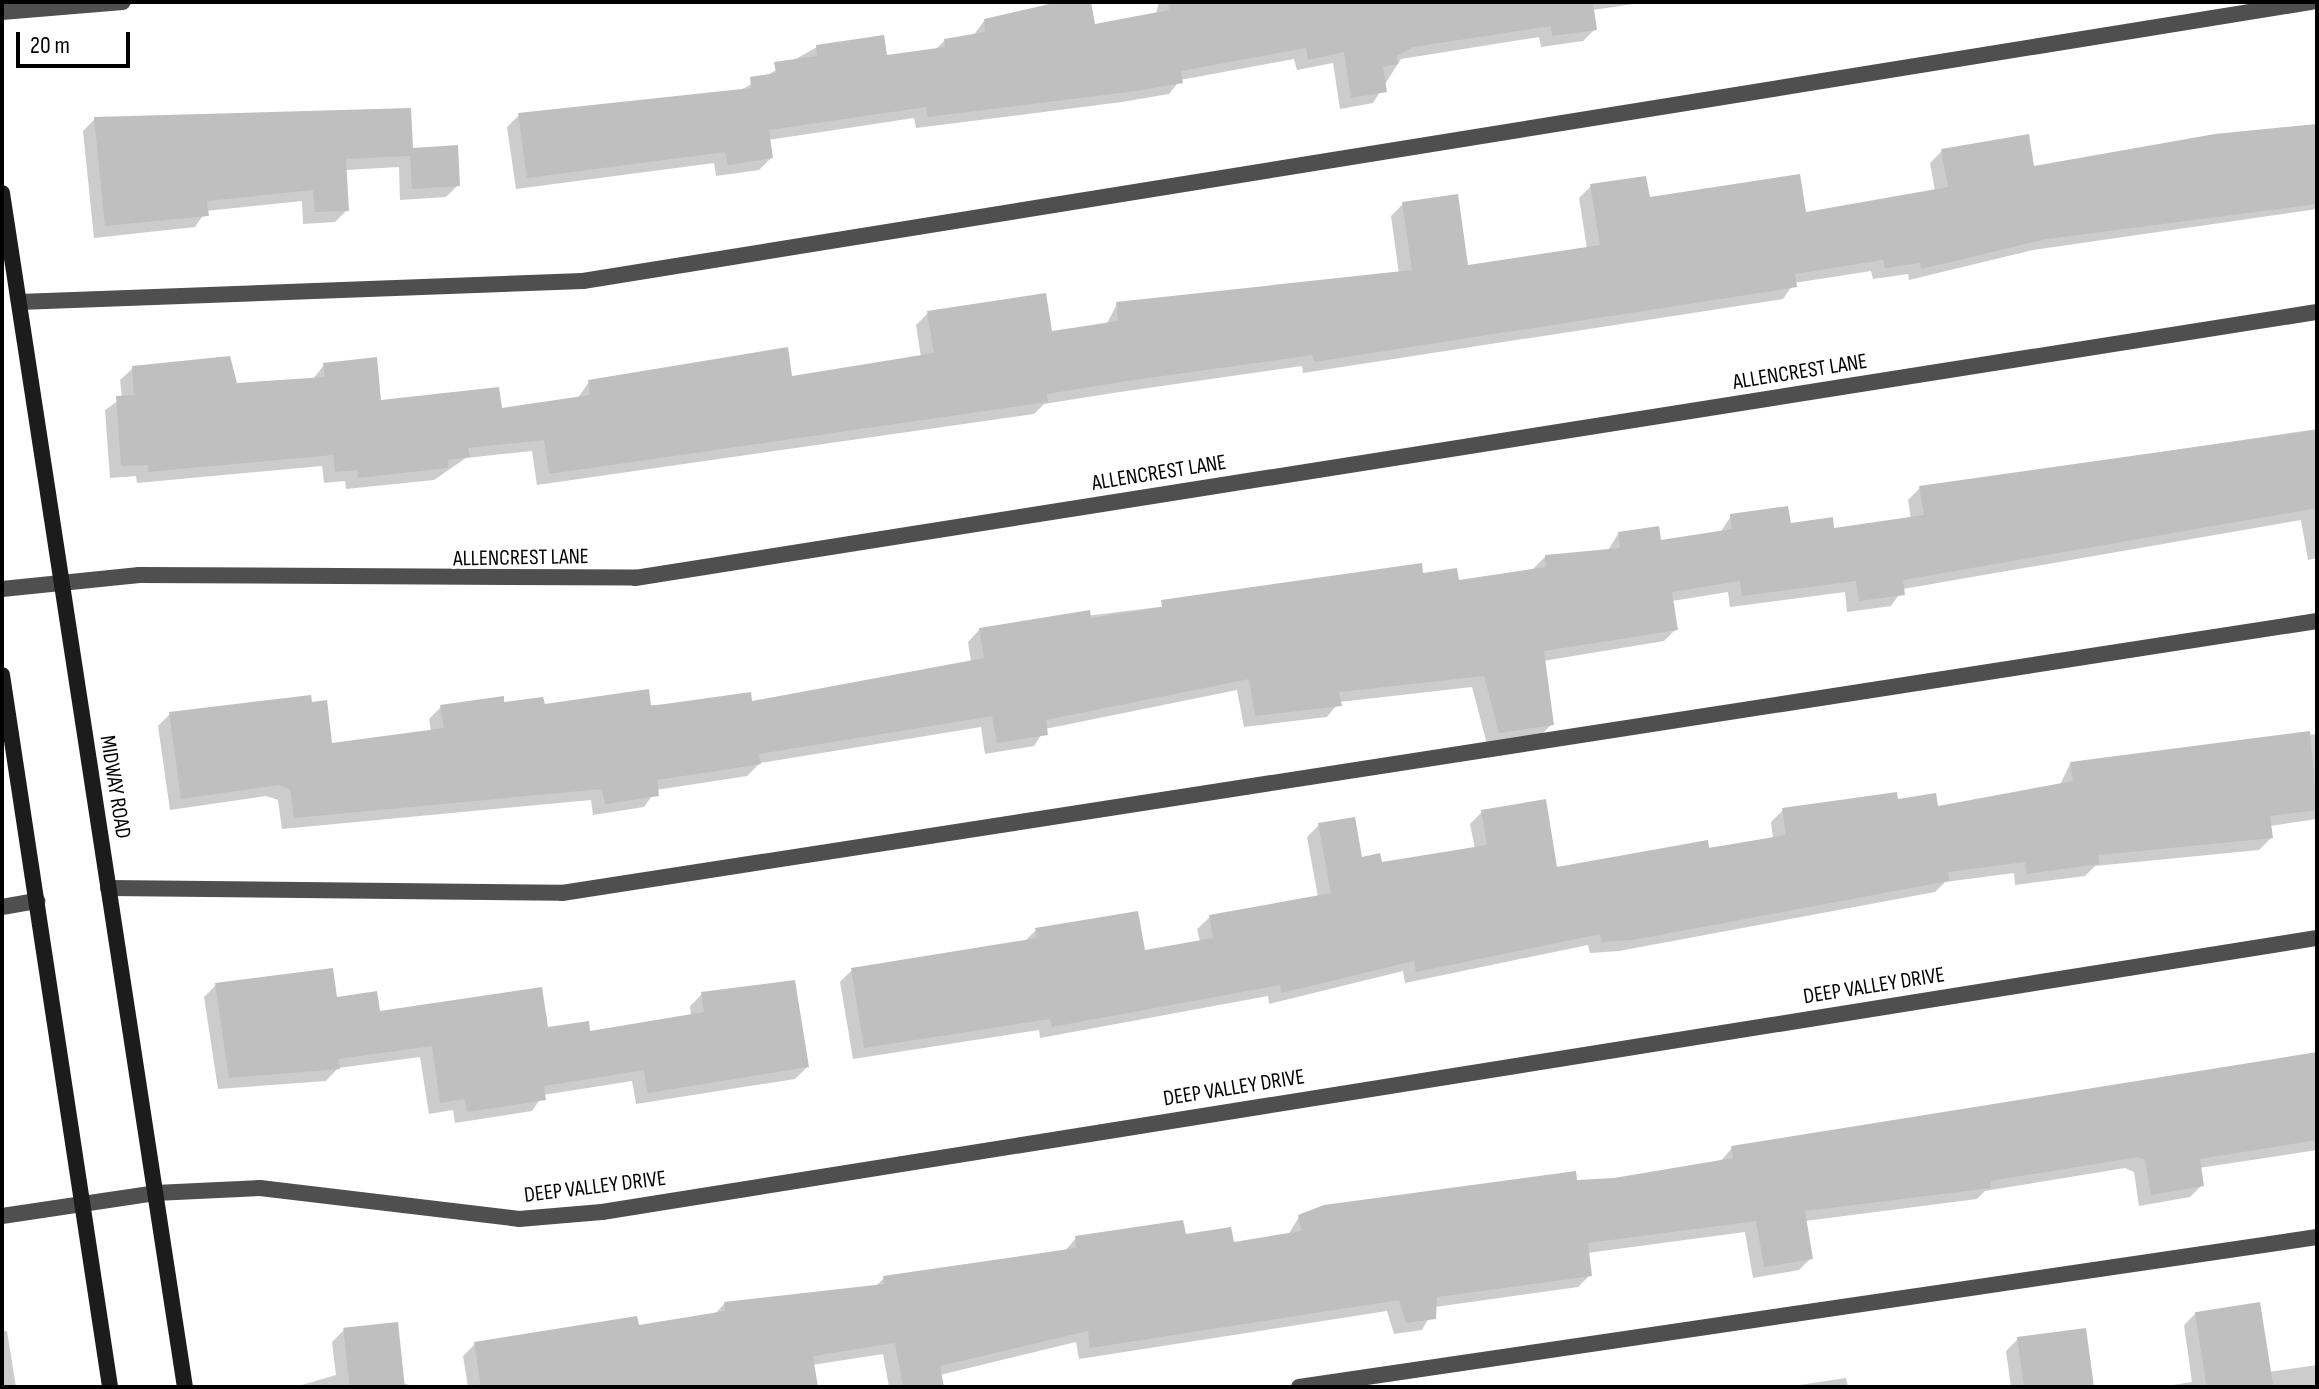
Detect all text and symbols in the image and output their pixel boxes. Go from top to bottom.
scale bar [20,16,134,66]
text: 20 m [30,31,70,60]
street label: ALLENCREST LANE [1731,348,1869,396]
street label: ALLENCREST LANE [1090,449,1228,497]
street label: ALLENCREST LANE [453,544,589,572]
street label: MIDWAY ROAD [94,734,136,840]
street label: DEEP VALLEY DRIVE [1801,962,1947,1010]
street label: DEEP VALLEY DRIVE [1161,1064,1307,1112]
street label: DEEP VALLEY DRIVE [523,1165,667,1209]

